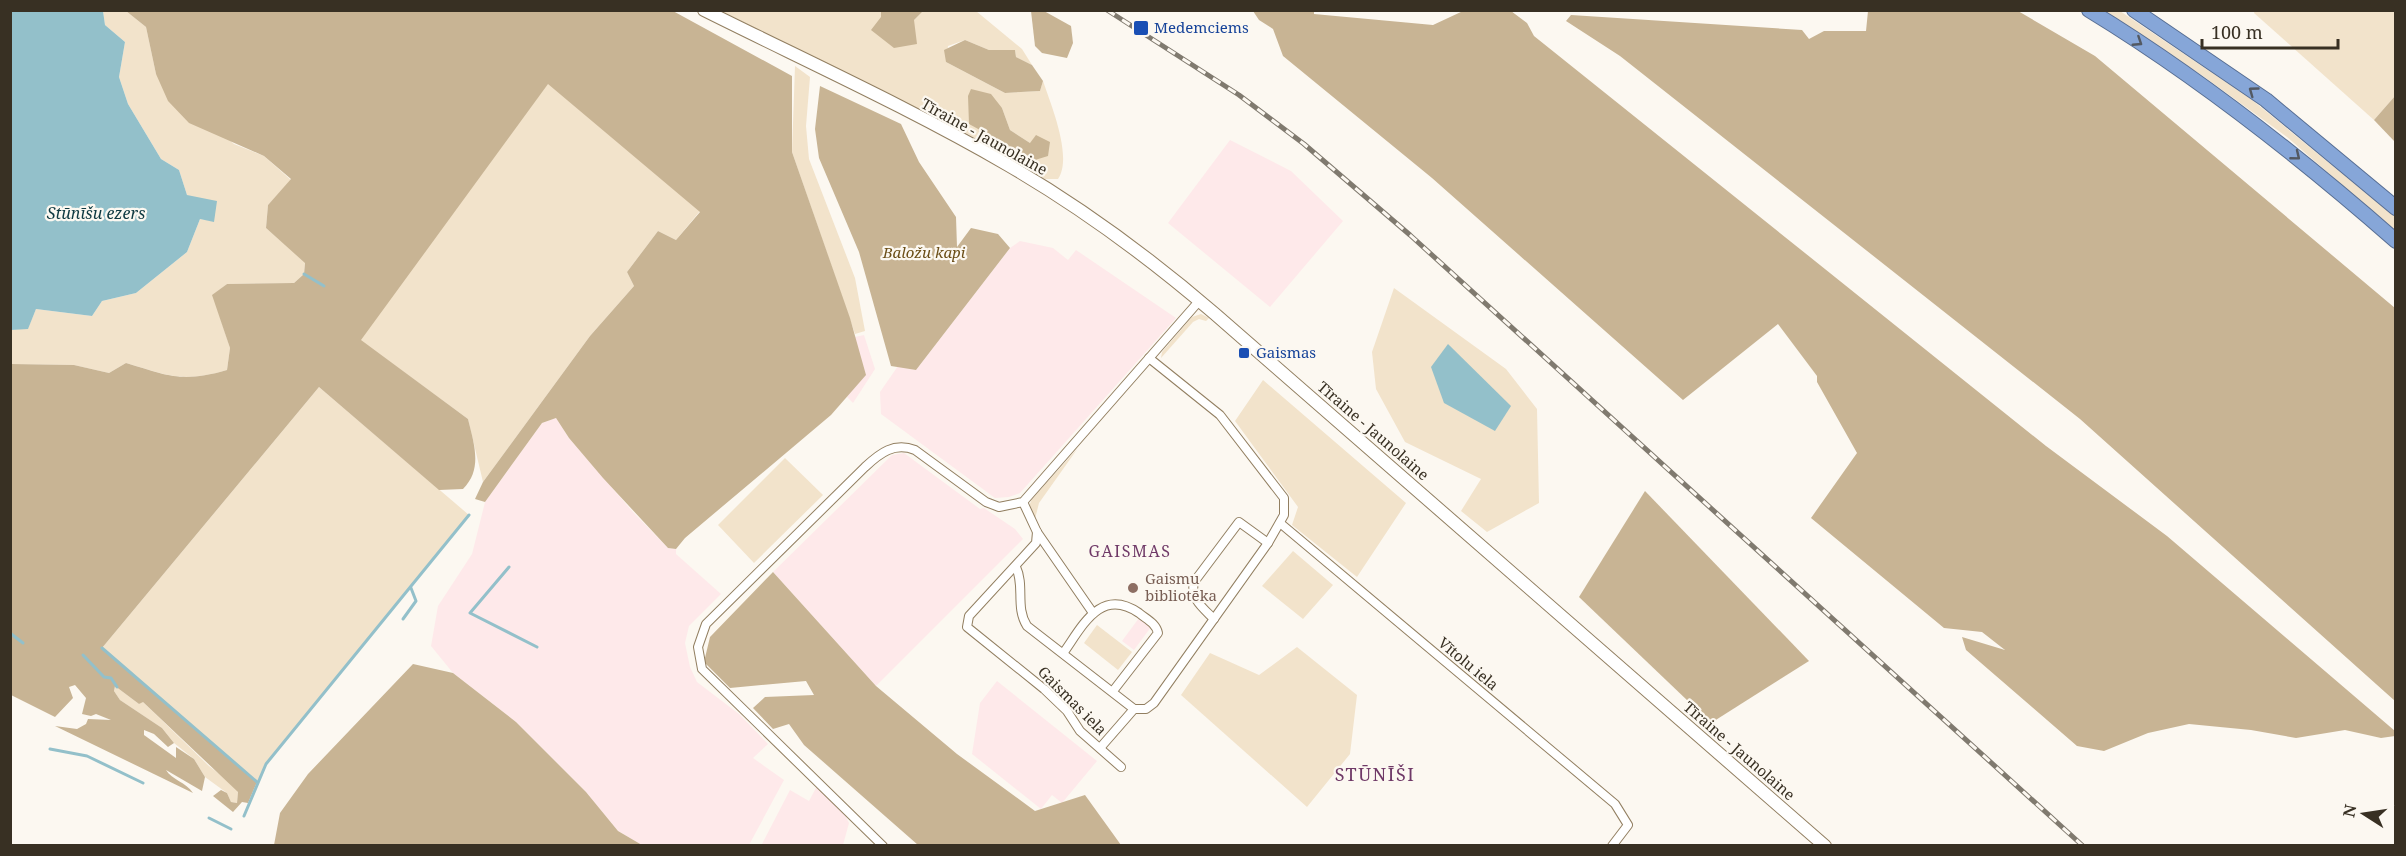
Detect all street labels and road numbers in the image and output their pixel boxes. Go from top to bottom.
street label: Tīraine - Jaunolaine [918,93,1051,179]
street label: Tīraine - Jaunolaine [1314,376,1434,484]
street label: Vītolu iela [1434,632,1503,694]
street label: Gaismas iela [1034,661,1112,739]
street label: Tīraine - Jaunolaine [1680,696,1800,804]

